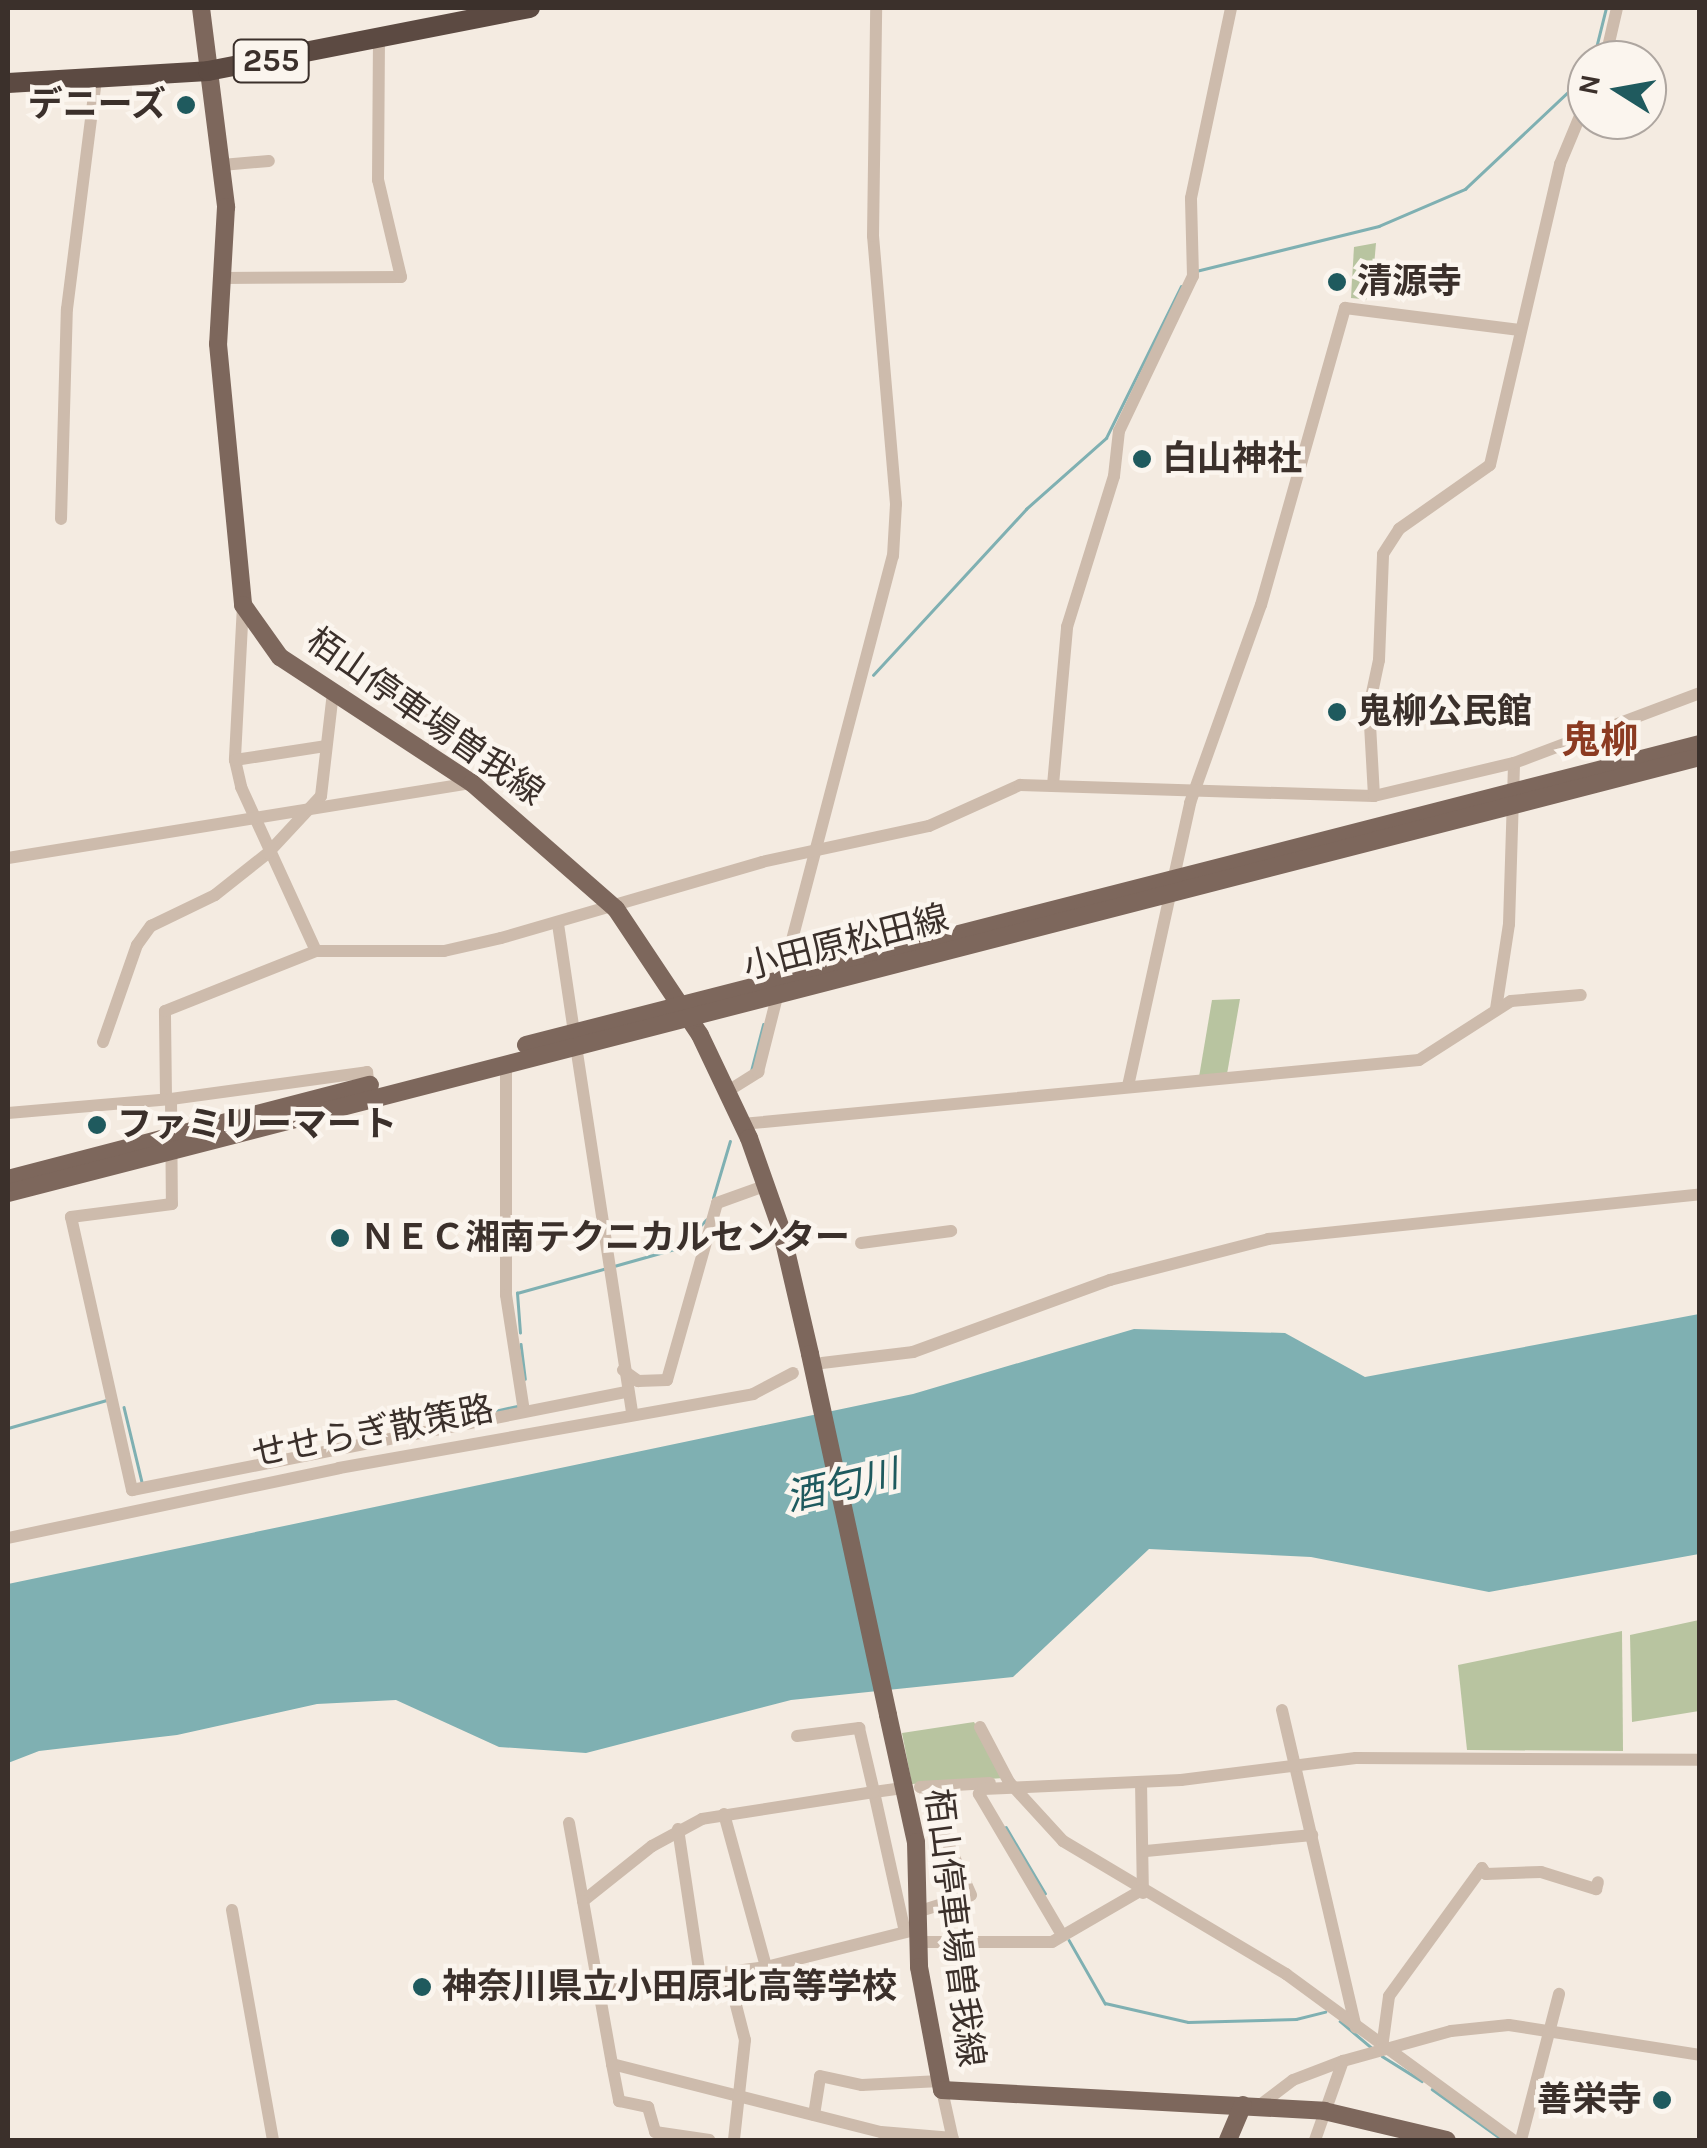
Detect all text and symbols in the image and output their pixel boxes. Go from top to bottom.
road number: 255 [231,34,311,88]
north arrow [1567,40,1667,140]
text: N [1571,72,1607,98]
place label: デニーズ [26,84,166,126]
marker: デニーズ [175,94,197,116]
place label: 清源寺 [1357,261,1462,303]
marker: 清源寺 [1326,271,1348,293]
place label: 白山神社 [1162,438,1302,480]
marker: 白山神社 [1131,448,1153,470]
street label: 栢山停車場曽我線 [298,619,552,815]
place label: 鬼柳公民館 [1357,691,1532,733]
marker: 鬼柳公民館 [1326,701,1348,723]
district label: 鬼柳 [1562,718,1638,764]
street label: 小田原松田線 [739,897,953,989]
place label: ファミリーマート [117,1104,397,1146]
marker: ファミリーマート [86,1114,108,1136]
place label: ＮＥＣ湘南テクニカルセンター [360,1217,850,1259]
marker: ＮＥＣ湘南テクニカルセンター [329,1227,351,1249]
street label: せせらぎ散策路 [249,1388,497,1476]
water label: 酒匂川 [781,1451,903,1521]
street label: 栢山停車場曽我線 [916,1786,992,2070]
place label: 神奈川県立小田原北高等学校 [442,1966,897,2008]
marker: 神奈川県立小田原北高等学校 [411,1976,433,1998]
place label: 善栄寺 [1537,2079,1642,2121]
marker: 善栄寺 [1651,2089,1673,2111]

